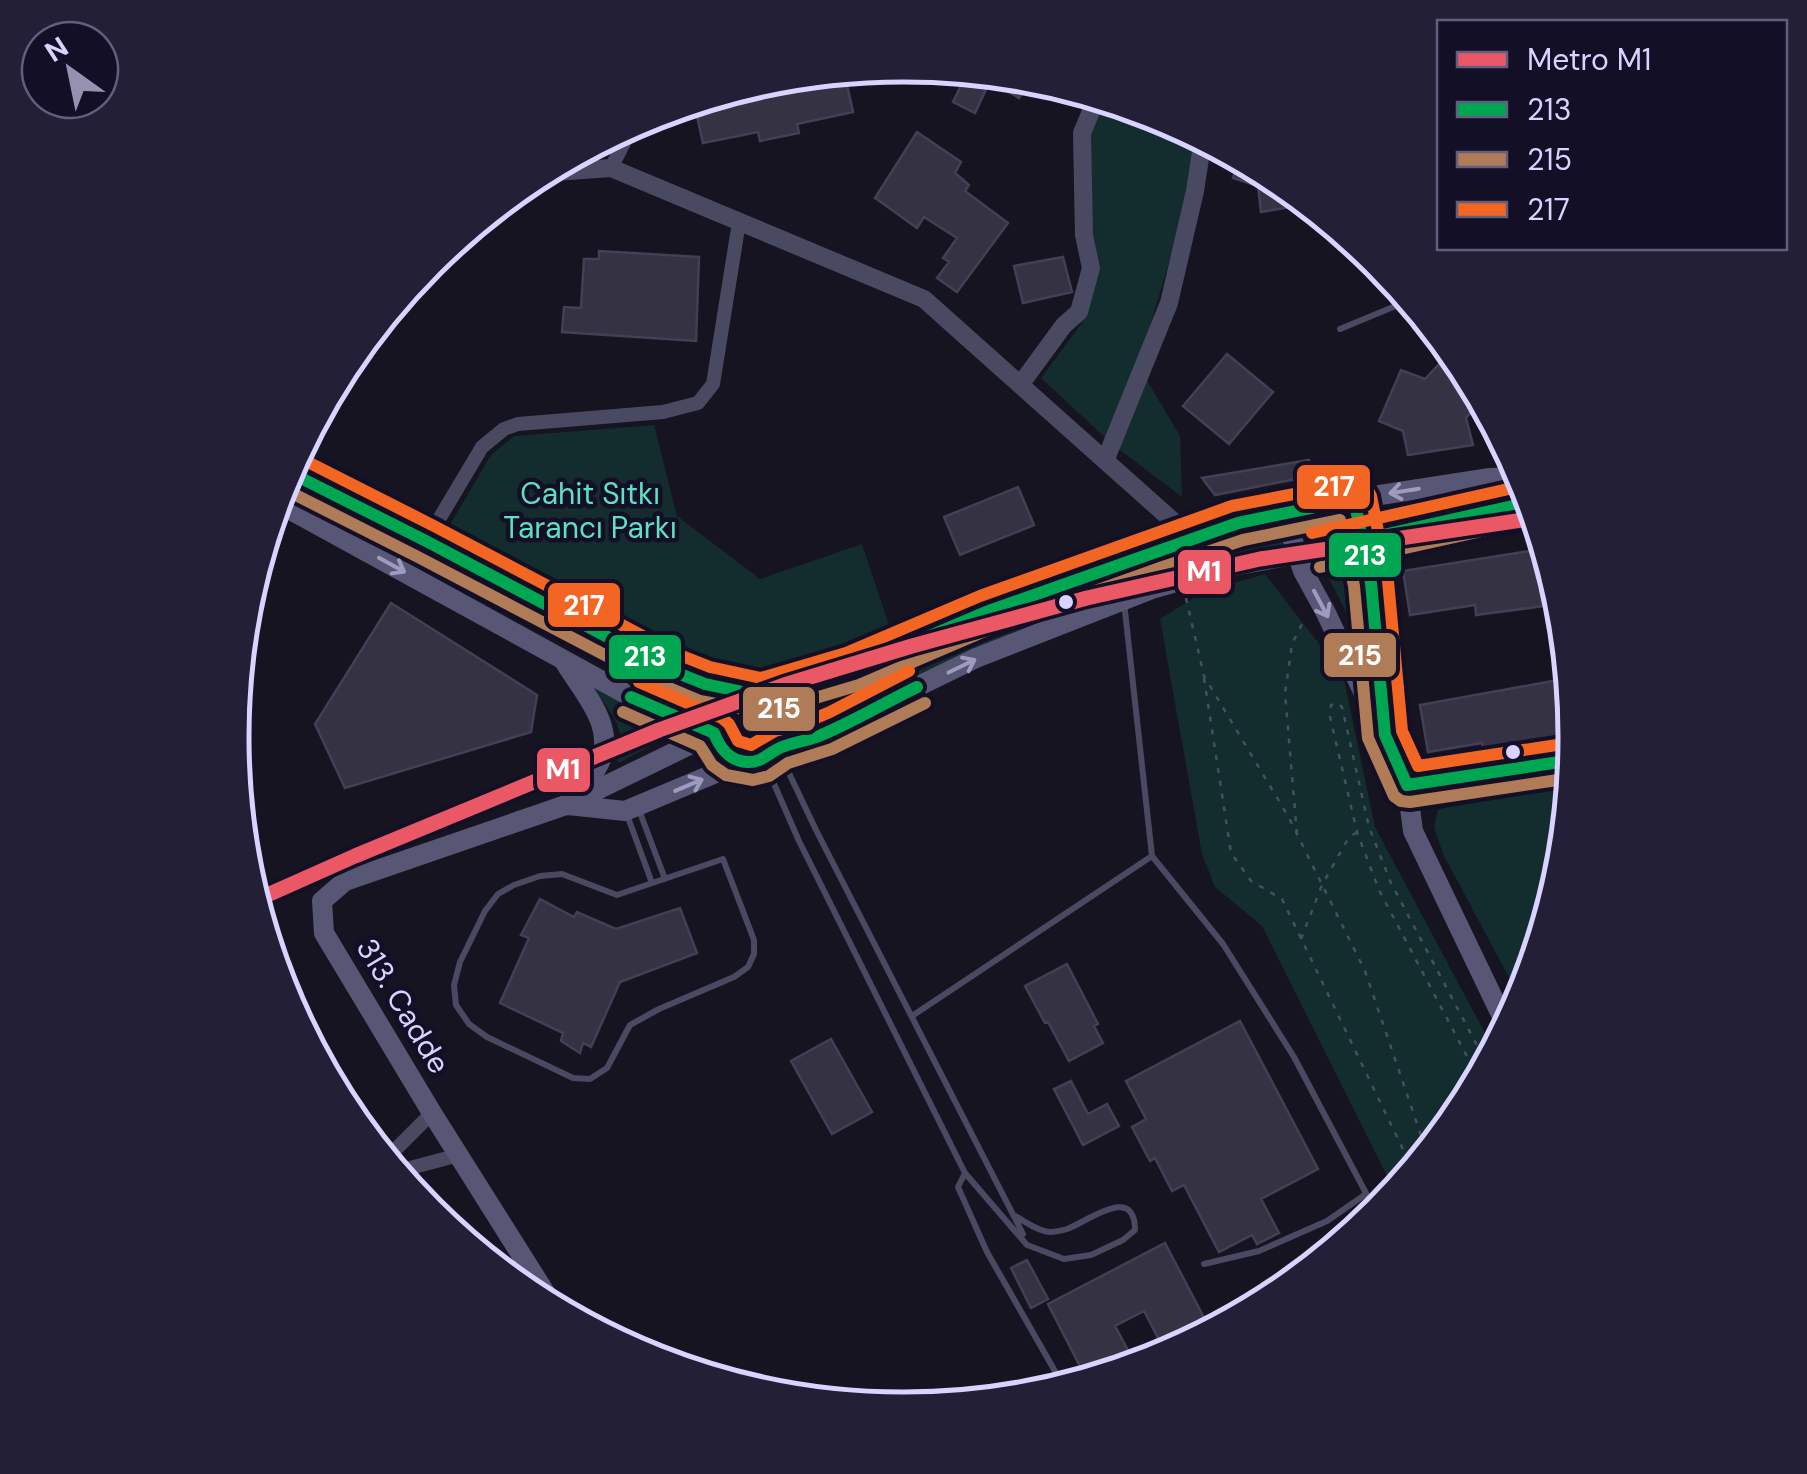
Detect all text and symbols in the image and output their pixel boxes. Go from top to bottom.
north arrow [20,20,120,120]
legend [1437,20,1787,250]
text: N [38,28,75,71]
text: Metro M1 [1527,40,1651,79]
text: 213 [1527,90,1571,129]
text: 215 [1527,140,1572,179]
text: 217 [1527,190,1570,229]
line badge: 217 [1295,463,1372,511]
text: 217 [1313,468,1355,505]
park label: Cahit Sıtkı Tarancı Parkı [503,474,677,547]
one-way arrow [1388,483,1420,501]
line badge: 213 [1327,531,1403,579]
text: 213 [1343,537,1387,574]
line badge: M1 [1176,548,1233,596]
text: M1 [1186,553,1222,590]
one-way arrow [377,556,407,576]
line badge: 217 [546,581,622,629]
text: 217 [563,587,605,624]
one-way arrow [1311,588,1331,618]
unlabelled marker [1056,592,1076,612]
line badge: 215 [1322,631,1398,679]
line badge: 213 [607,633,683,681]
text: 215 [1338,637,1382,674]
text: 213 [623,638,667,675]
one-way arrow [946,655,976,674]
line badge: 215 [741,685,817,733]
text: 215 [757,690,801,727]
unlabelled marker [1503,742,1523,762]
line badge: M1 [535,746,592,794]
text: M1 [545,751,581,788]
one-way arrow [673,774,703,792]
street label: 313. Cadde [348,931,459,1080]

